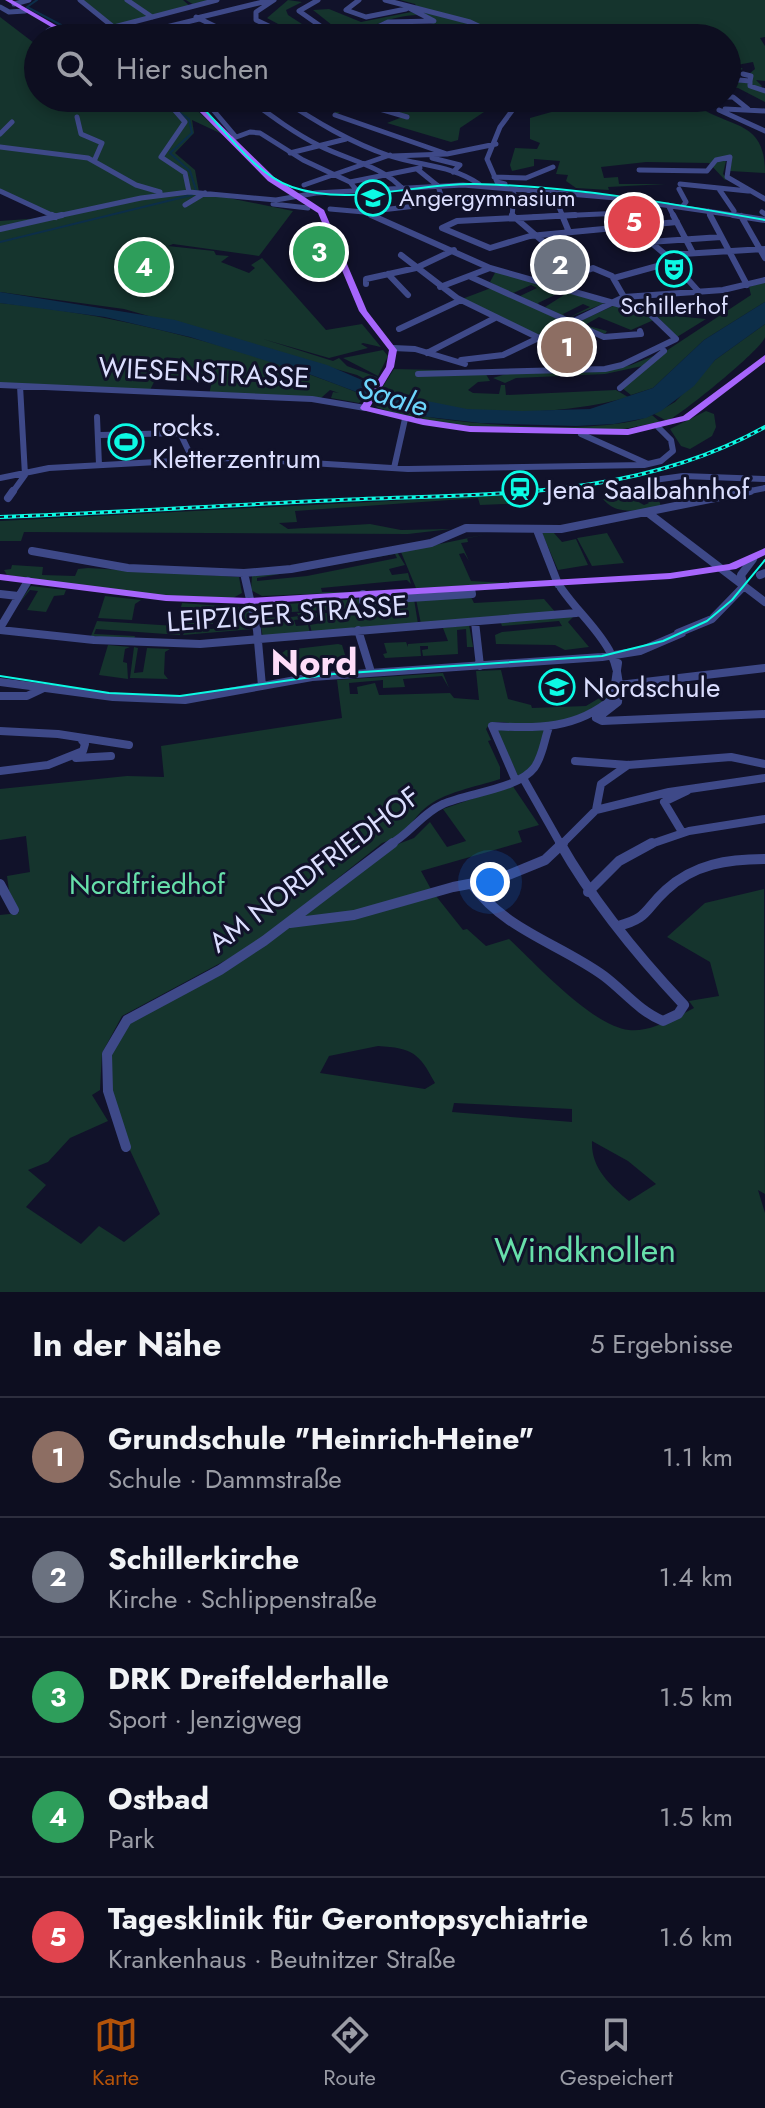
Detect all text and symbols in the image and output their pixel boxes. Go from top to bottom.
search box [24,24,741,112]
icon: search [52,46,96,90]
text: Hier suchen [116,47,269,90]
school or university icon: Angergymnasium [354,179,392,217]
place label: Angergymnasium [399,180,576,215]
pin: 5 [608,192,660,252]
pin: 3 [293,222,345,282]
pin: 2 [534,235,586,295]
pin: 4 [118,237,170,297]
theatre icon: Schillerhof [655,250,693,288]
place label: Schillerhof [620,288,729,323]
pin: 1 [541,317,593,377]
street label: WIESENSTRASSE [98,347,310,398]
water label: Saale [353,366,433,427]
place label: rocks. Kletterzentrum [152,406,321,479]
sports icon: rocks. Kletterzentrum [107,423,145,461]
place label: Jena Saalbahnhof [542,469,750,510]
station icon: Jena Saalbahnhof [501,470,539,508]
street label: LEIPZIGER STRASSE [165,585,409,642]
district label: Nord [271,636,357,688]
place label: Nordschule [583,667,720,708]
school or university icon: Nordschule [538,668,576,706]
street label: AM NORDFRIEDHOF [200,776,429,963]
your location [470,862,510,902]
park label: Nordfriedhof [69,864,226,905]
park label: Windknollen [494,1226,676,1275]
text: In der Nähe [32,1320,222,1369]
text: 5 Ergebnisse [590,1325,733,1363]
text: Grundschule "Heinrich-Heine" [108,1417,534,1460]
text: 1 [51,1438,65,1476]
text: 1.1 km [662,1438,733,1476]
text: Schule · Dammstraße [108,1460,342,1498]
text: Schillerkirche [108,1537,299,1580]
text: 2 [49,1558,67,1596]
text: 1.4 km [659,1558,733,1596]
text: Kirche · Schlippenstraße [108,1580,377,1618]
text: DRK Dreifelderhalle [108,1657,389,1700]
text: 3 [50,1678,66,1716]
text: 1.5 km [659,1678,733,1716]
text: Sport · Jenzigweg [108,1700,302,1738]
text: Ostbad [108,1777,209,1820]
text: 4 [49,1798,67,1836]
text: 1.5 km [659,1798,733,1836]
text: Park [108,1820,154,1858]
text: Tagesklinik für Gerontopsychiatrie [108,1897,588,1940]
text: 5 [50,1918,66,1956]
text: 1.6 km [659,1918,733,1956]
text: Krankenhaus · Beutnitzer Straße [108,1940,456,1978]
tab: Karte [92,2013,139,2093]
tab: Route [323,2013,376,2093]
tab: Gespeichert [560,2013,673,2093]

